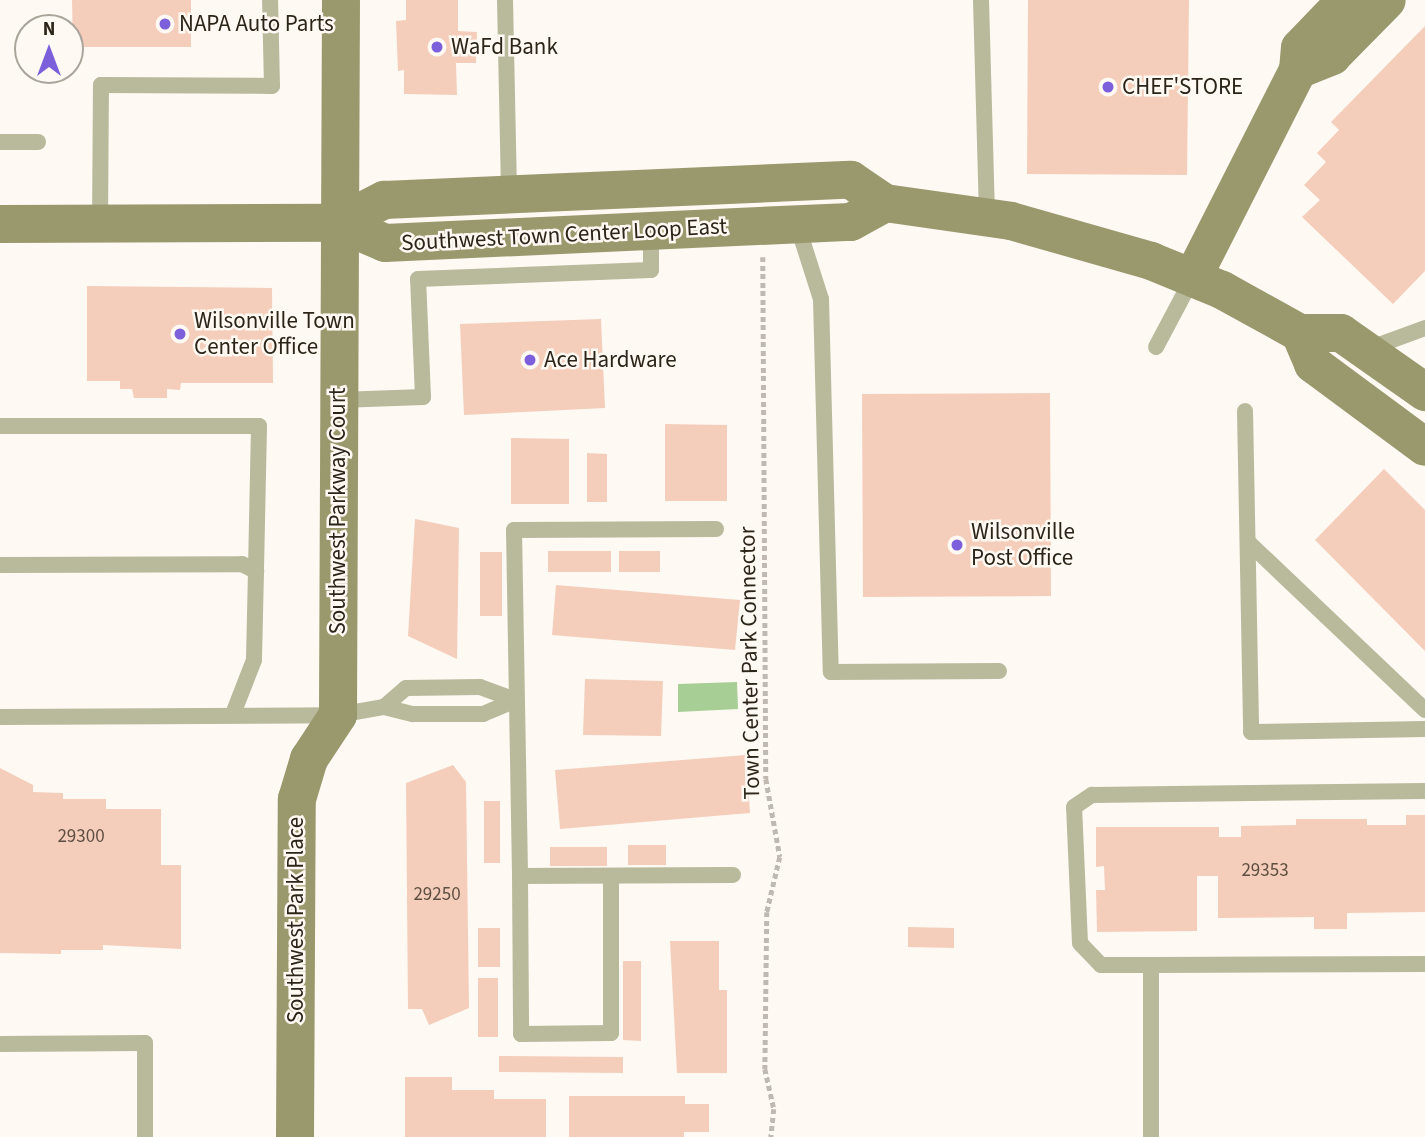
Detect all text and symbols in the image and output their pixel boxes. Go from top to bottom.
place label: NAPA Auto Parts [179,10,334,38]
north arrow [14,14,84,84]
text: N [43,16,55,43]
marker: NAPA Auto Parts [157,16,173,32]
place label: WaFd Bank [451,33,558,61]
marker: WaFd Bank [429,39,445,55]
place label: CHEF'STORE [1122,73,1243,101]
marker: CHEF'STORE [1100,79,1116,95]
street label: Southwest Town Center Loop East [400,213,728,257]
place label: Wilsonville Town Center Office [194,307,355,361]
marker: Wilsonville Town Center Office [172,326,188,342]
place label: Ace Hardware [544,346,677,374]
marker: Ace Hardware [522,352,538,368]
street label: Southwest Parkway Court [324,387,352,635]
place label: Wilsonville Post Office [971,518,1075,572]
street label: Town Center Park Connector [734,526,766,800]
marker: Wilsonville Post Office [949,537,965,553]
street label: Southwest Park Place [282,817,310,1023]
house number: 29300 [57,826,105,848]
house number: 29353 [1241,860,1289,882]
house number: 29250 [413,884,461,906]

